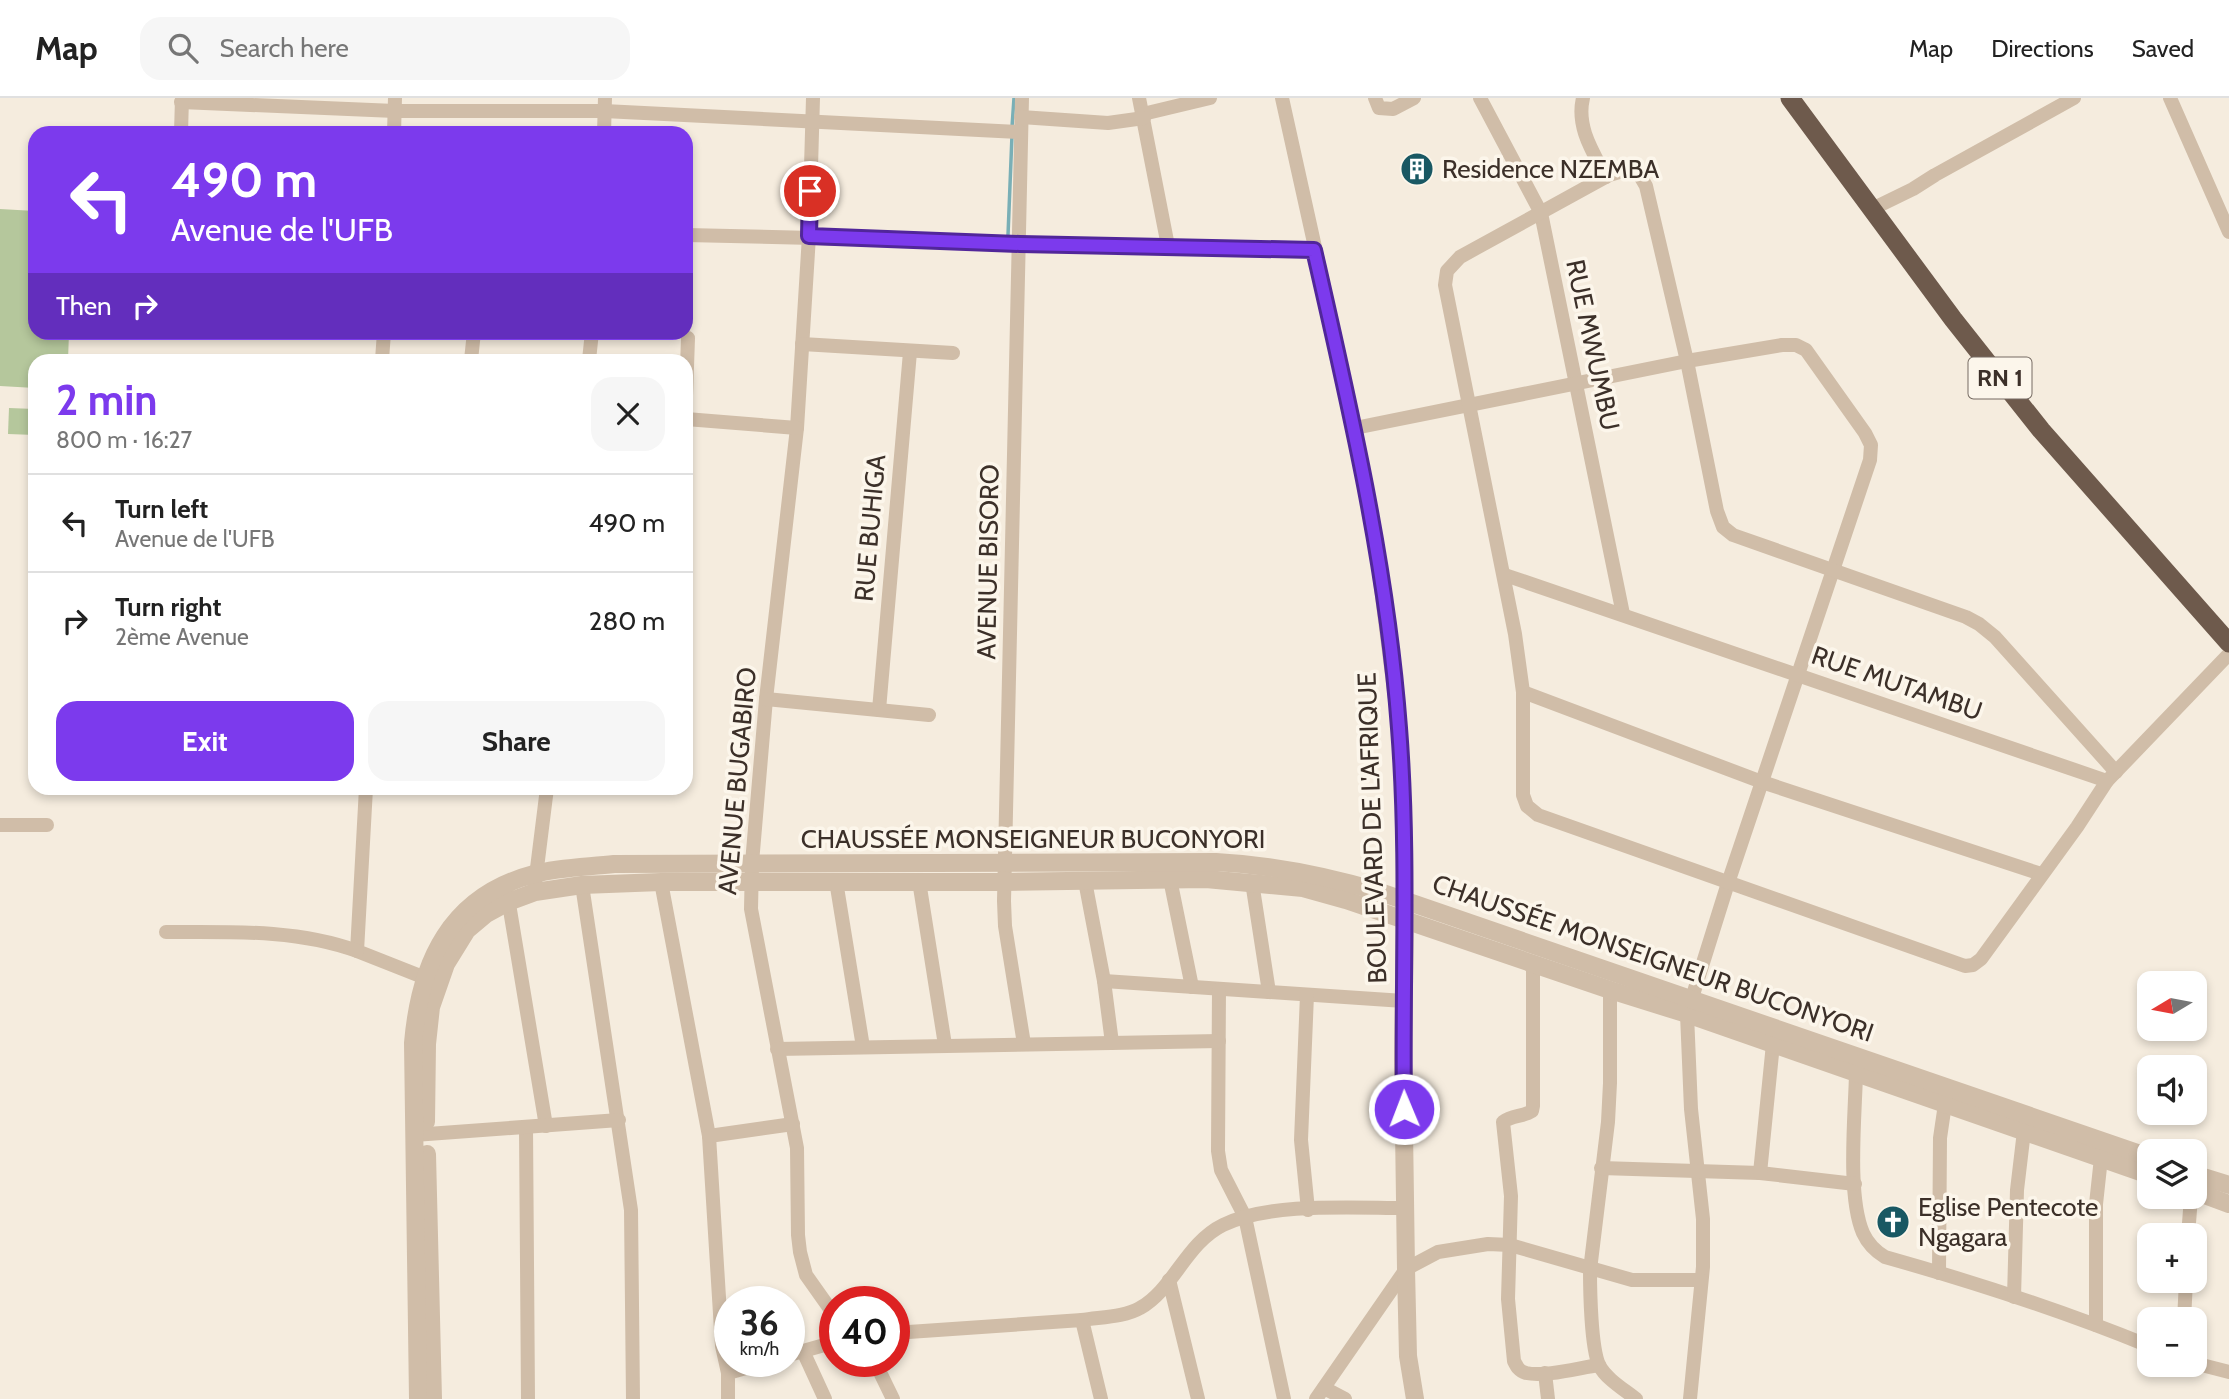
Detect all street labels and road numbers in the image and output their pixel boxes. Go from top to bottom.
street label: RUE MWUMBU [1559,257,1627,433]
road number: RN 1 [1968,358,2032,398]
street label: RUE BUHIGA [848,453,892,603]
street label: AVENUE BISORO [970,464,1006,660]
street label: RUE MUTAMBU [1807,639,1987,727]
street label: AVENUE BUGABIRO [711,666,763,896]
street label: BOULEVARD DE L'AFRIQUE [1351,672,1393,984]
street label: CHAUSSÉE MONSEIGNEUR BUCONYORI [801,823,1265,855]
street label: CHAUSSÉE MONSEIGNEUR BUCONYORI [1428,867,1878,1049]

